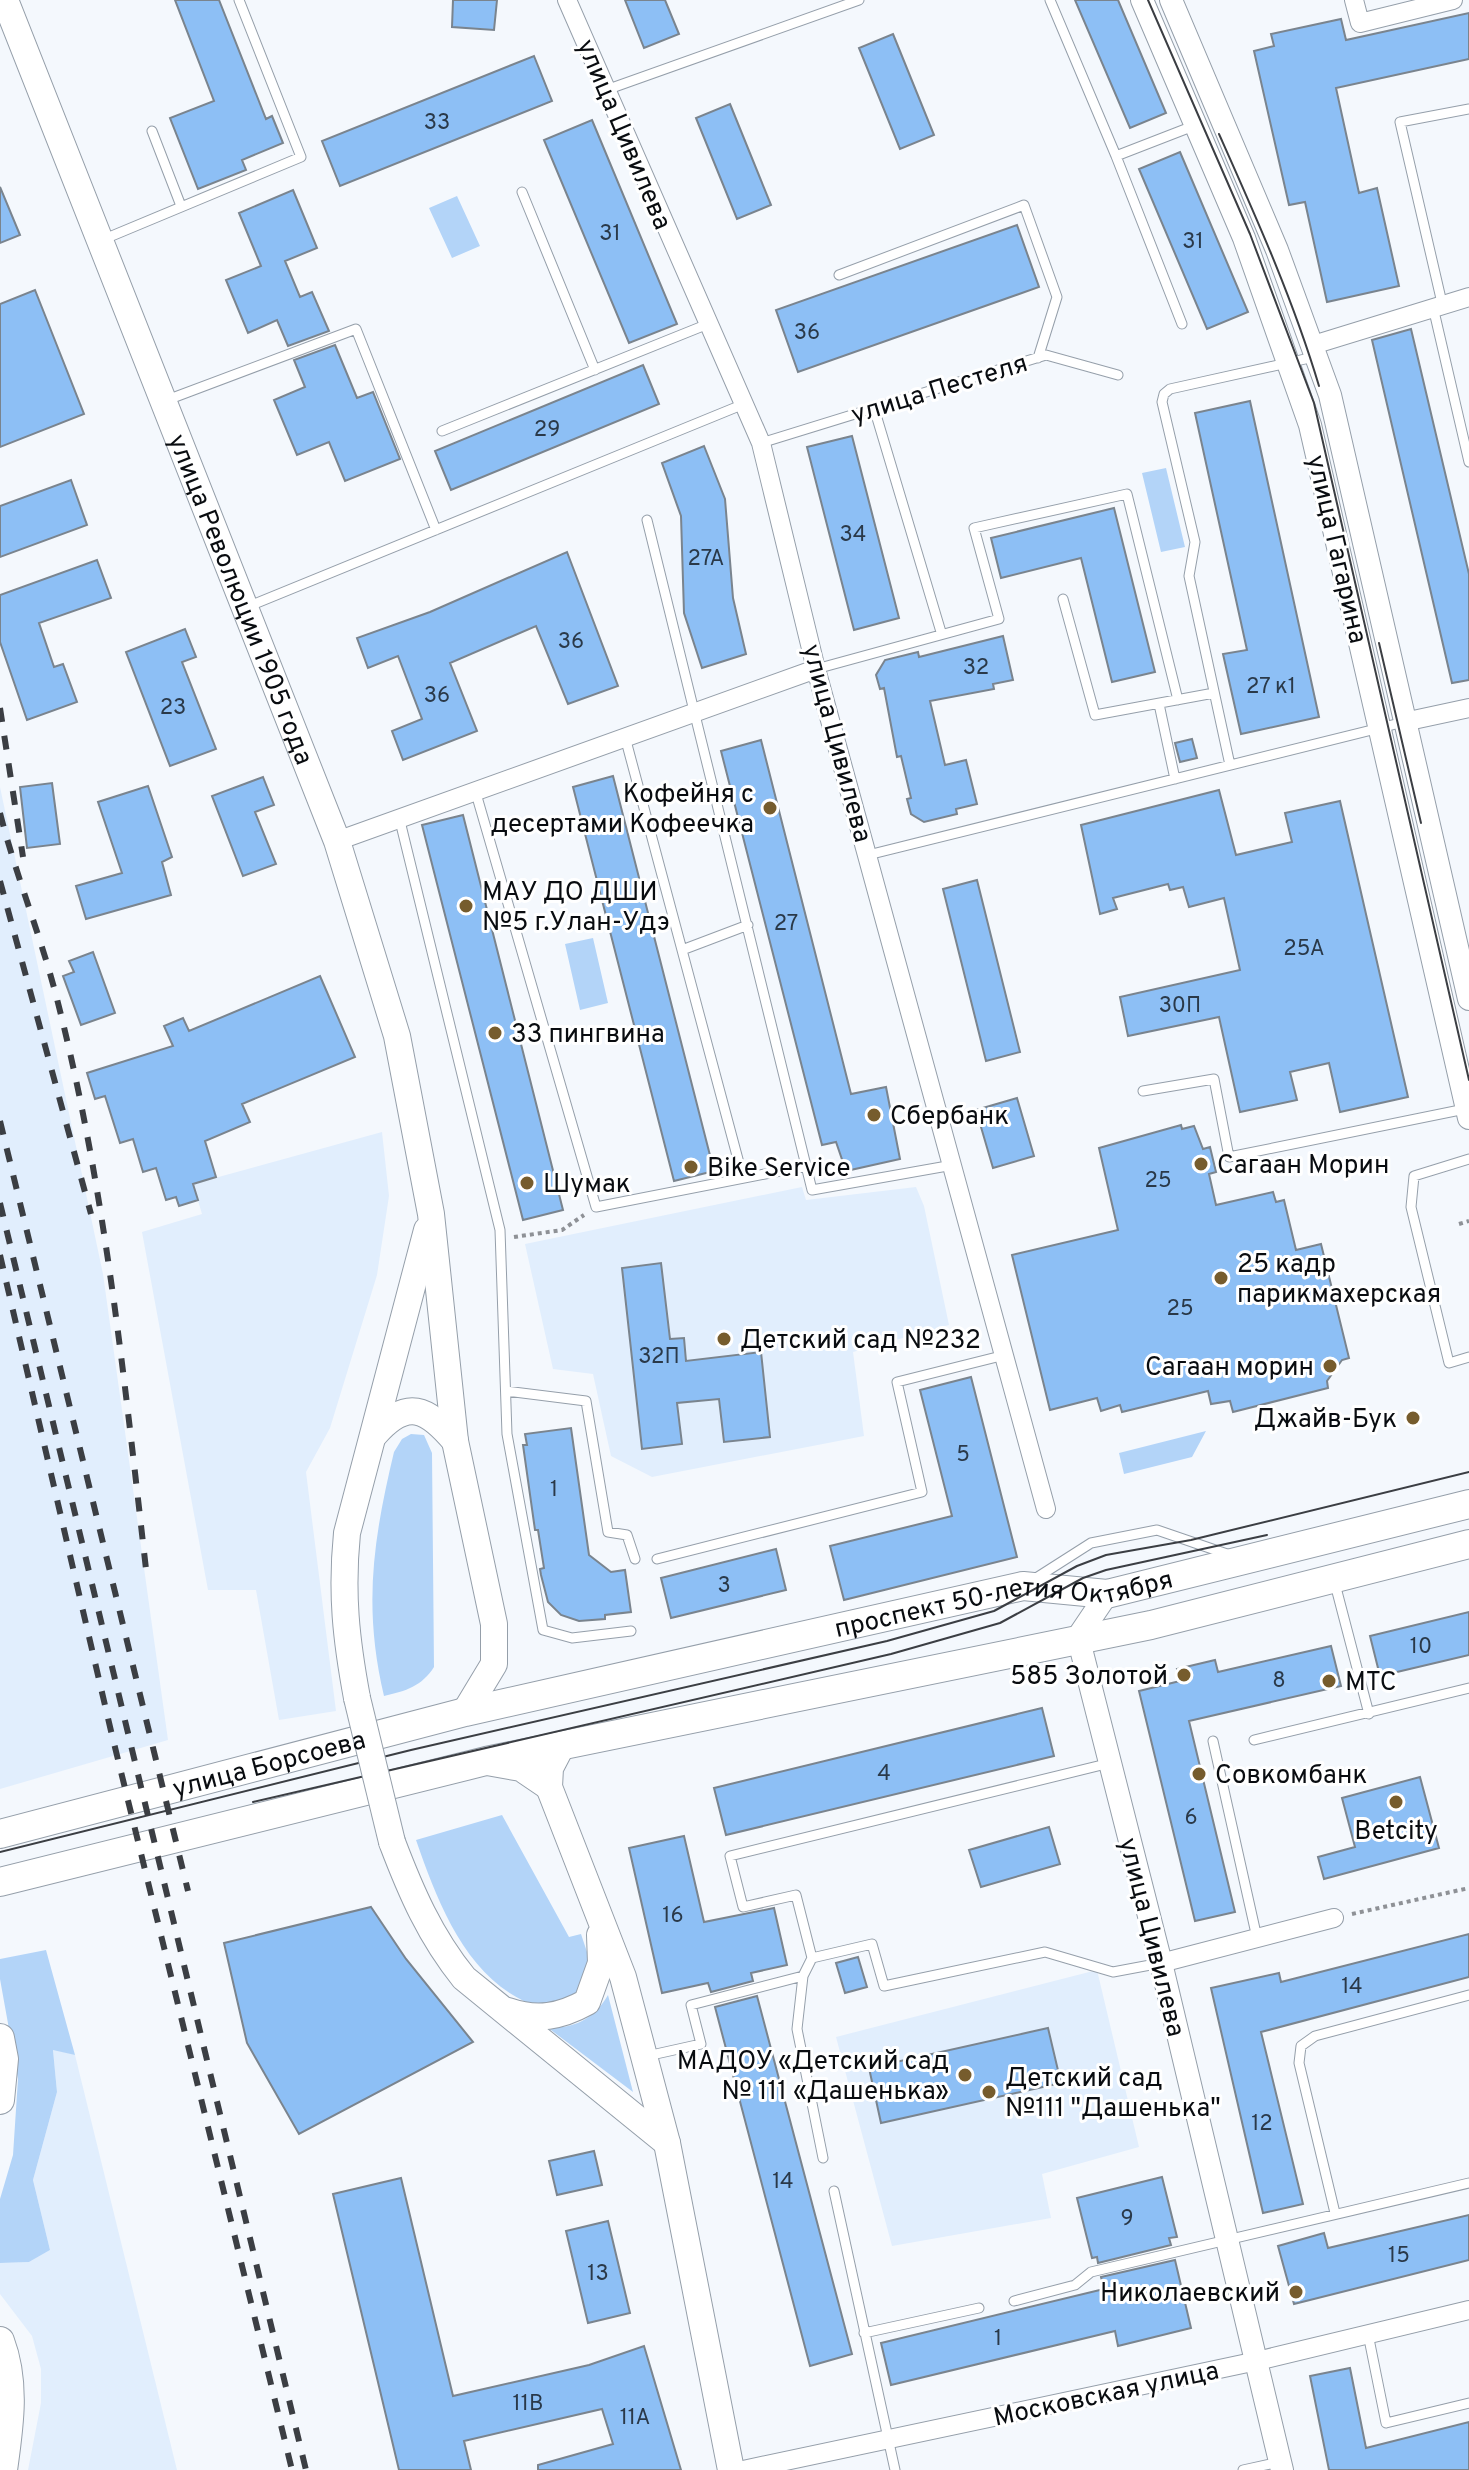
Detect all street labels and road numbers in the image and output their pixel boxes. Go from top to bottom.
street label: улица Цивилева [568,35,678,235]
street label: улица Пестеля [847,348,1032,433]
street label: улица Революции 1905 года [159,430,319,770]
street label: улица Гагарина [1298,452,1373,647]
street label: улица Цивилева [793,641,878,846]
street label: проспект 50-летия Октября [832,1564,1177,1647]
street label: улица Борсоева [170,1725,370,1807]
street label: улица Цивилева [1110,1835,1191,2041]
street label: Московская улица [991,2355,1222,2435]

